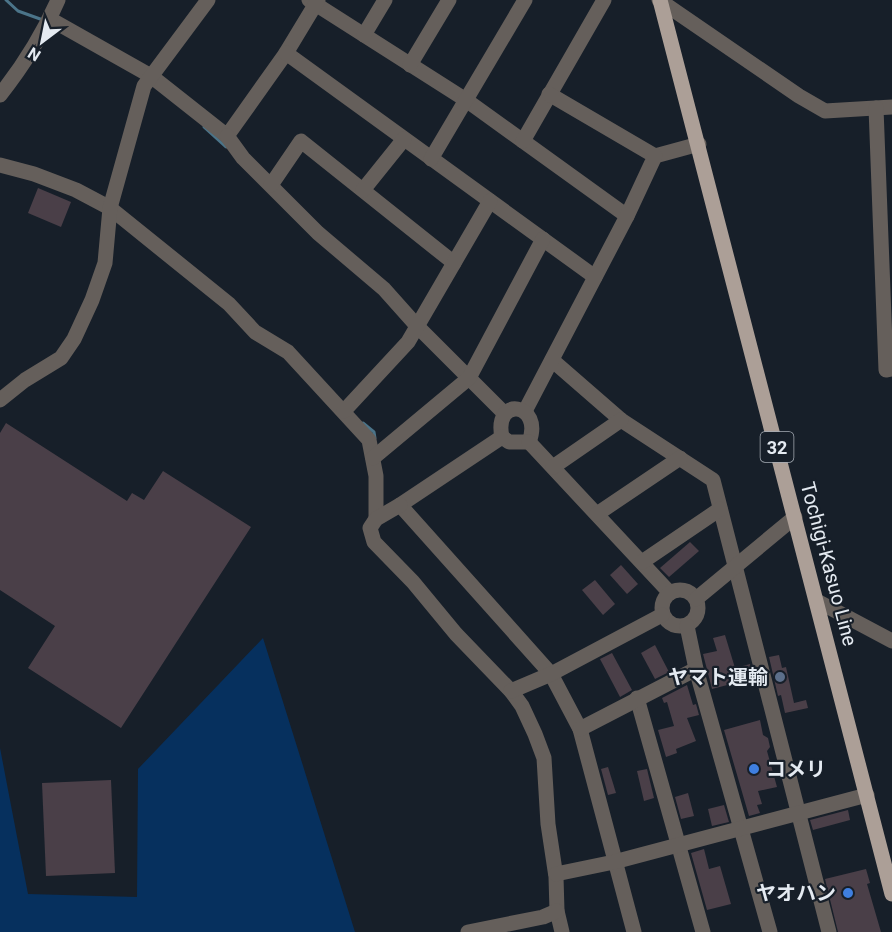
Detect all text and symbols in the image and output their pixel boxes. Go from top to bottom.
north arrow [12,12,72,72]
text: N [24,43,44,65]
road number: 32 [760,432,794,462]
street label: Tochigi-Kasuo Line [796,479,862,649]
place label: ヤマト運輸 [668,665,768,689]
marker: ヤマト運輸 [773,670,787,684]
place label: コメリ [766,757,826,781]
marker: コメリ [747,762,761,776]
place label: ヤオハン [756,881,836,905]
marker: ヤオハン [841,886,855,900]

